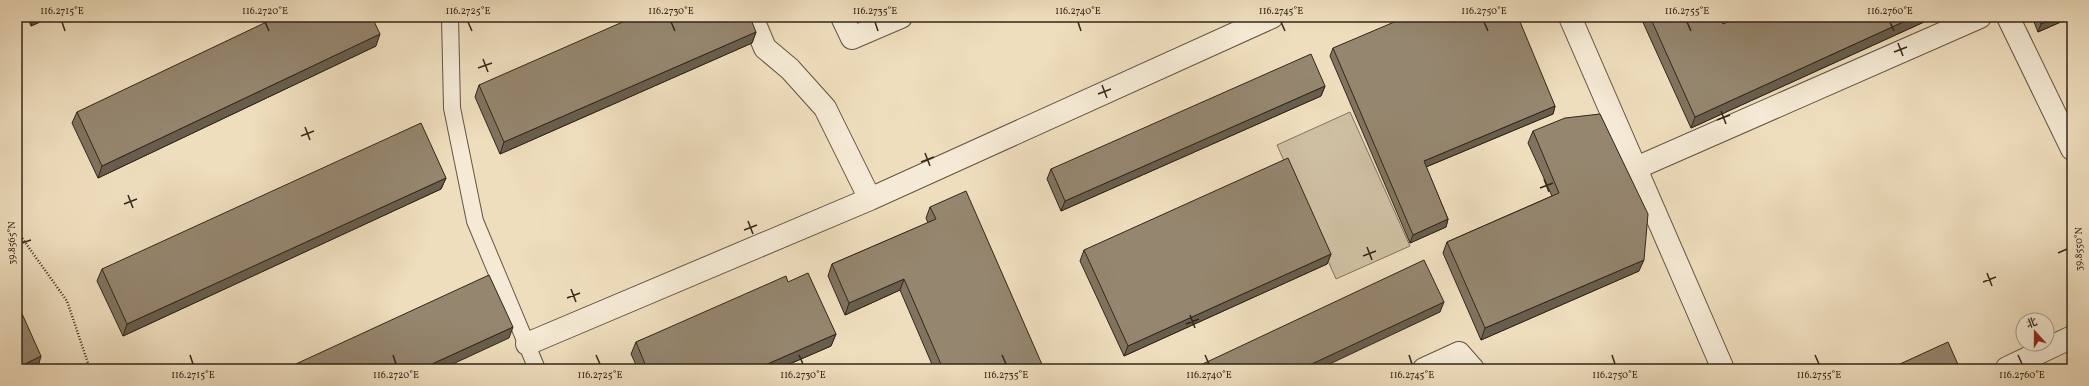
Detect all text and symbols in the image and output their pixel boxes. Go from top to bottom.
text: 116.2715°E [40,4,84,18]
text: 116.2720°E [242,4,288,18]
text: 116.2725°E [446,4,490,18]
text: 116.2730°E [648,4,694,18]
text: 116.2735°E [853,4,897,18]
text: 116.2740°E [1055,4,1101,18]
text: 116.2745°E [1259,4,1303,18]
text: 116.2750°E [1461,4,1507,18]
text: 116.2755°E [1665,4,1709,18]
text: 116.2760°E [1867,4,1913,18]
text: 39.8565°N [5,221,19,265]
text: 39.8550°N [2072,226,2086,271]
north arrow [2015,312,2055,352]
text: 北 [2024,315,2040,333]
text: 116.2715°E [171,368,215,382]
text: 116.2720°E [373,368,419,382]
text: 116.2725°E [578,368,622,382]
text: 116.2730°E [780,368,826,382]
text: 116.2735°E [984,368,1028,382]
text: 116.2740°E [1186,368,1232,382]
text: 116.2745°E [1390,368,1434,382]
text: 116.2750°E [1592,368,1638,382]
text: 116.2755°E [1797,368,1841,382]
text: 116.2760°E [1999,368,2045,382]

